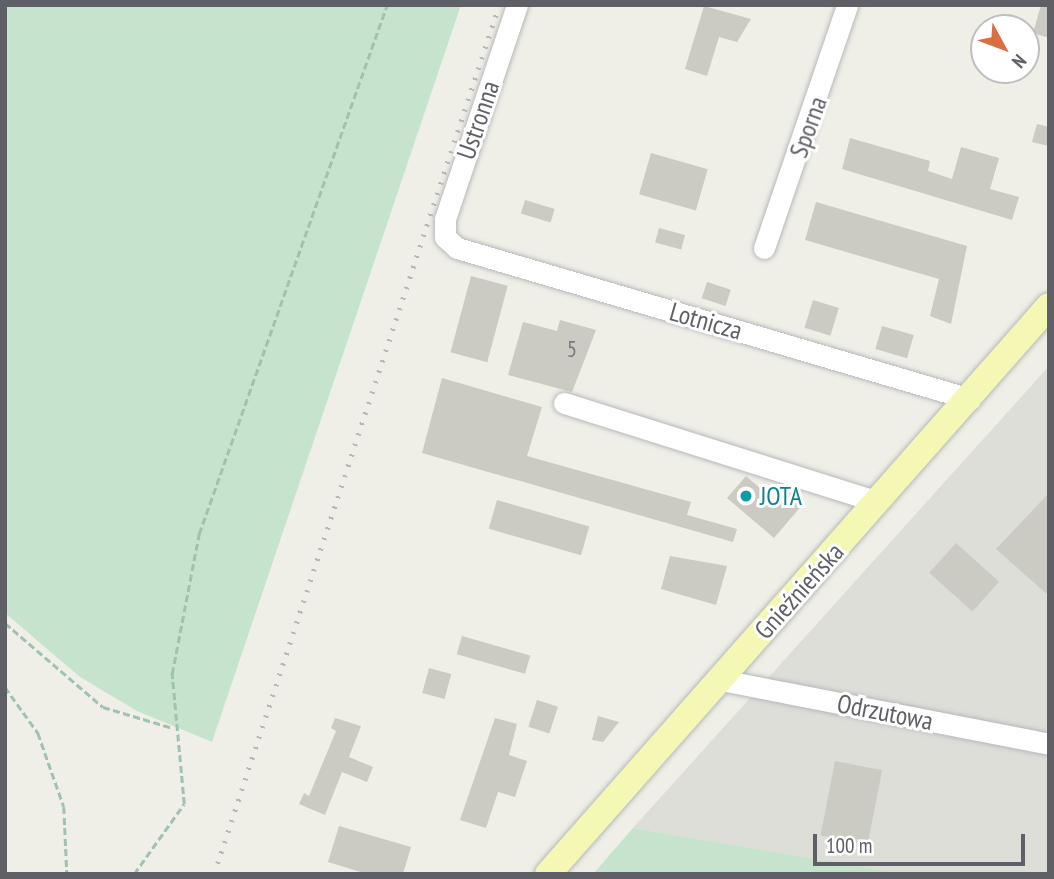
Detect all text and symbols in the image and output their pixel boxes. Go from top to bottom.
north arrow [970,14,1040,84]
text: N [1007,50,1032,73]
street label: Ustronna [450,77,506,163]
street label: Sporna [783,92,833,162]
street label: Lotnicza [666,296,746,346]
house number: 5 [567,335,577,363]
place label: JOTA [760,480,802,512]
marker: JOTA [738,488,754,504]
street label: Gnieźnieńska [748,537,850,645]
street label: Odrzutowa [834,687,936,737]
scale bar [816,820,1028,864]
text: 100 m [826,832,872,859]

